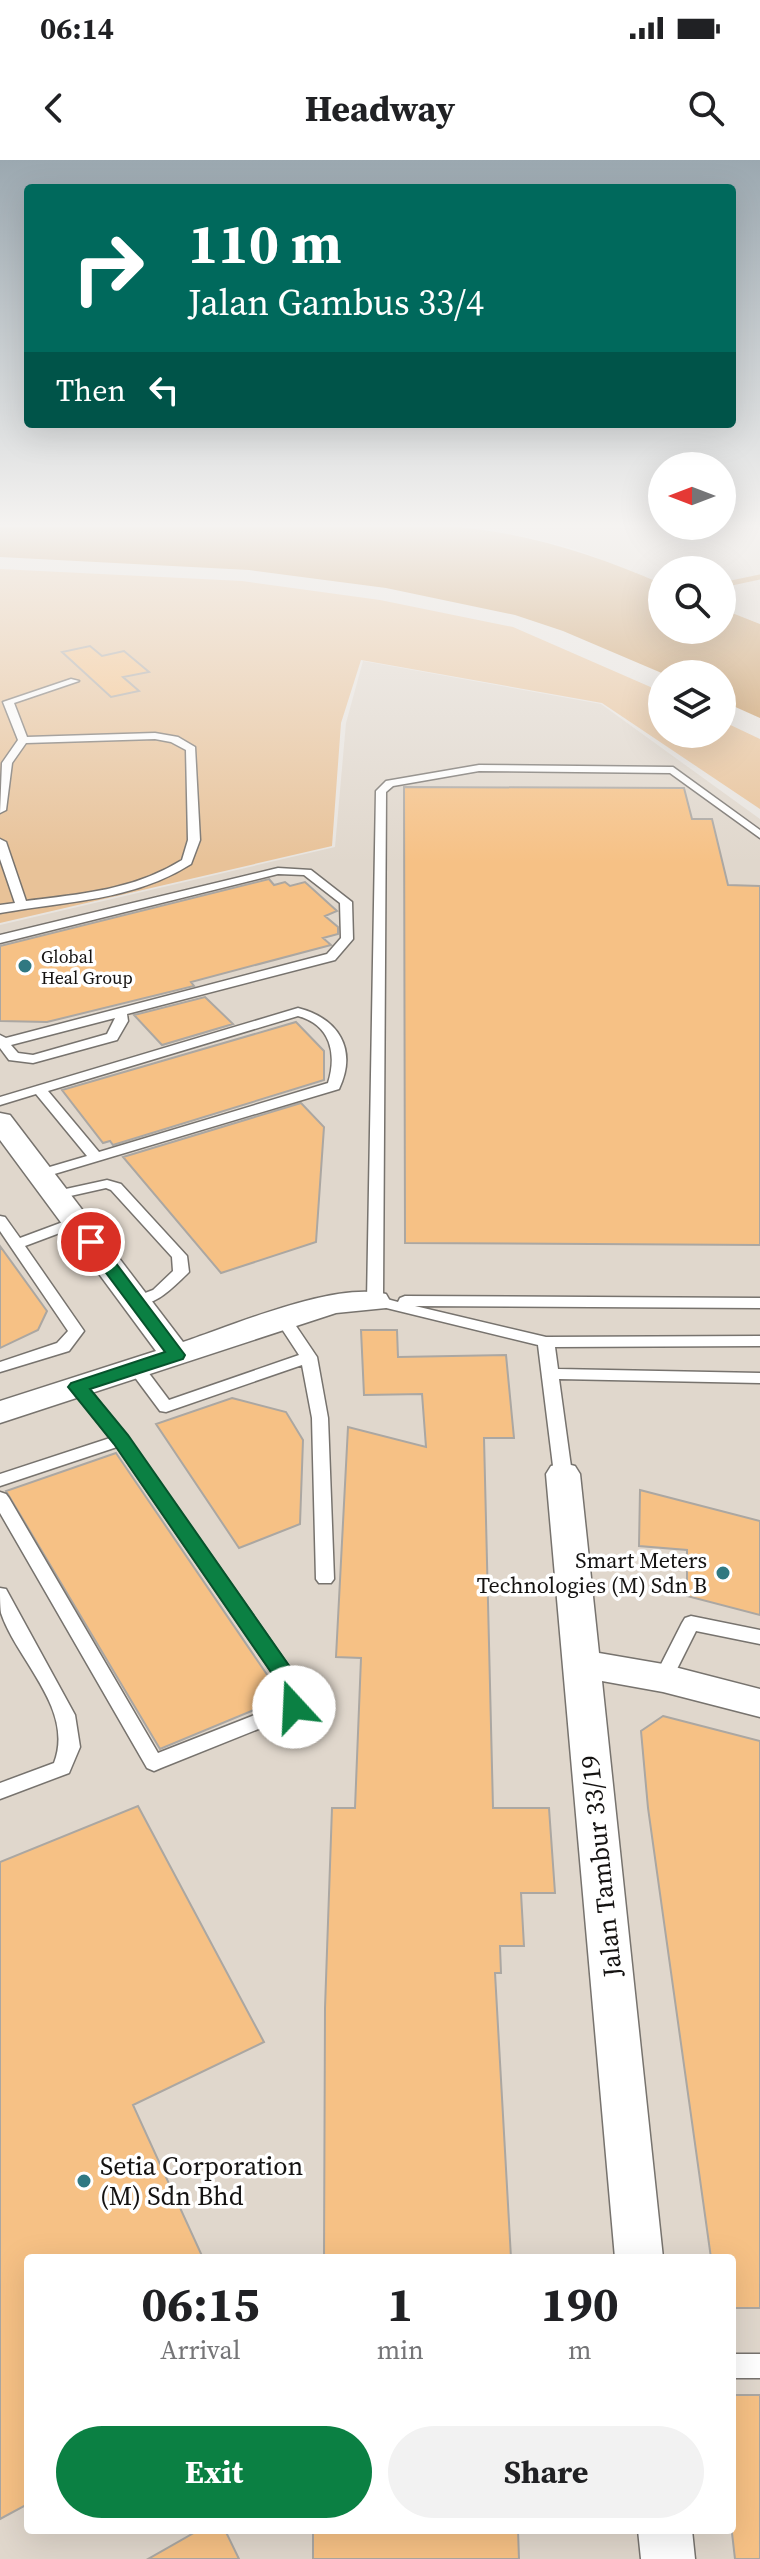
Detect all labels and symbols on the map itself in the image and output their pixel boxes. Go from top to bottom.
north arrow [648,452,736,540]
place label: Global Heal Group [41,944,133,990]
marker: Global Heal Group [16,957,34,975]
pin [57,1208,125,1276]
place label: Smart Meters Technologies (M) Sdn B [477,1545,707,1600]
marker: Smart Meters Technologies (M) Sdn B [714,1564,732,1582]
position arrow [252,1665,336,1749]
street label: Jalan Tambur 33/19 [571,1753,631,1980]
place label: Setia Corporation (M) Sdn Bhd [100,2148,303,2214]
marker: Setia Corporation (M) Sdn Bhd [75,2172,93,2190]

